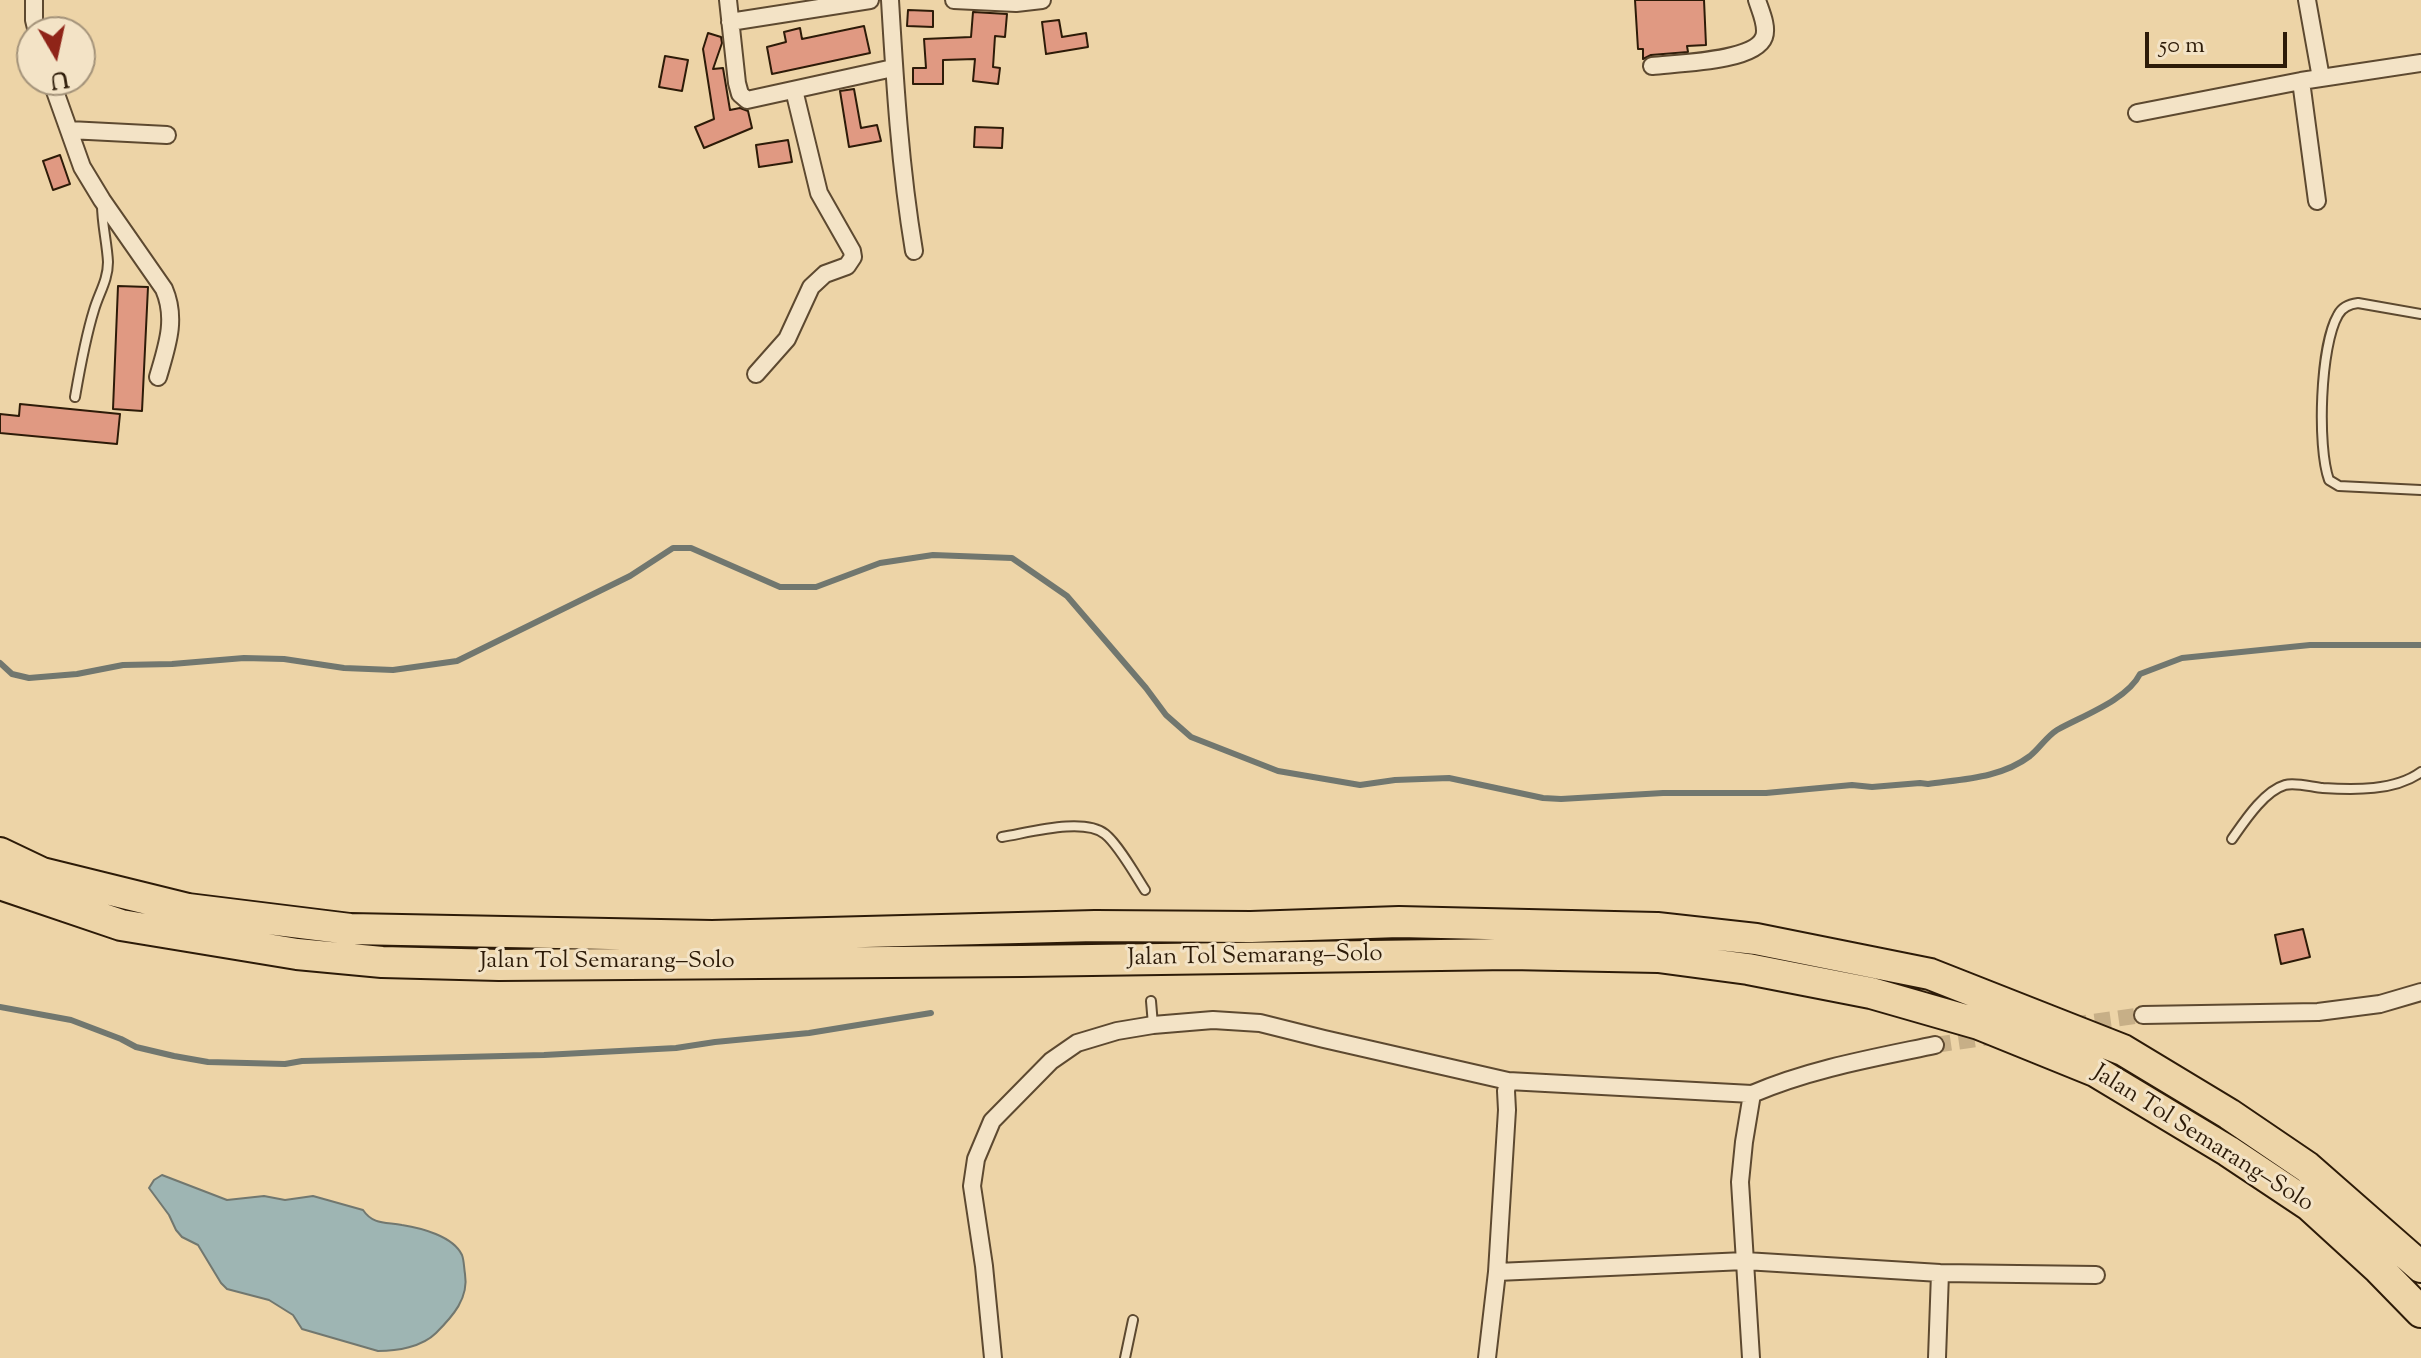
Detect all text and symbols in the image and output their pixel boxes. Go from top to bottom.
north arrow [16,16,96,96]
scale bar [2149,16,2291,66]
text: 50 m [2159,29,2205,63]
text: U [48,61,71,95]
street label: Jalan Tol Semarang–Solo [1127,941,1383,975]
street label: Jalan Tol Semarang–Solo [479,949,735,977]
street label: Jalan Tol Semarang–Solo [2086,1060,2318,1220]

